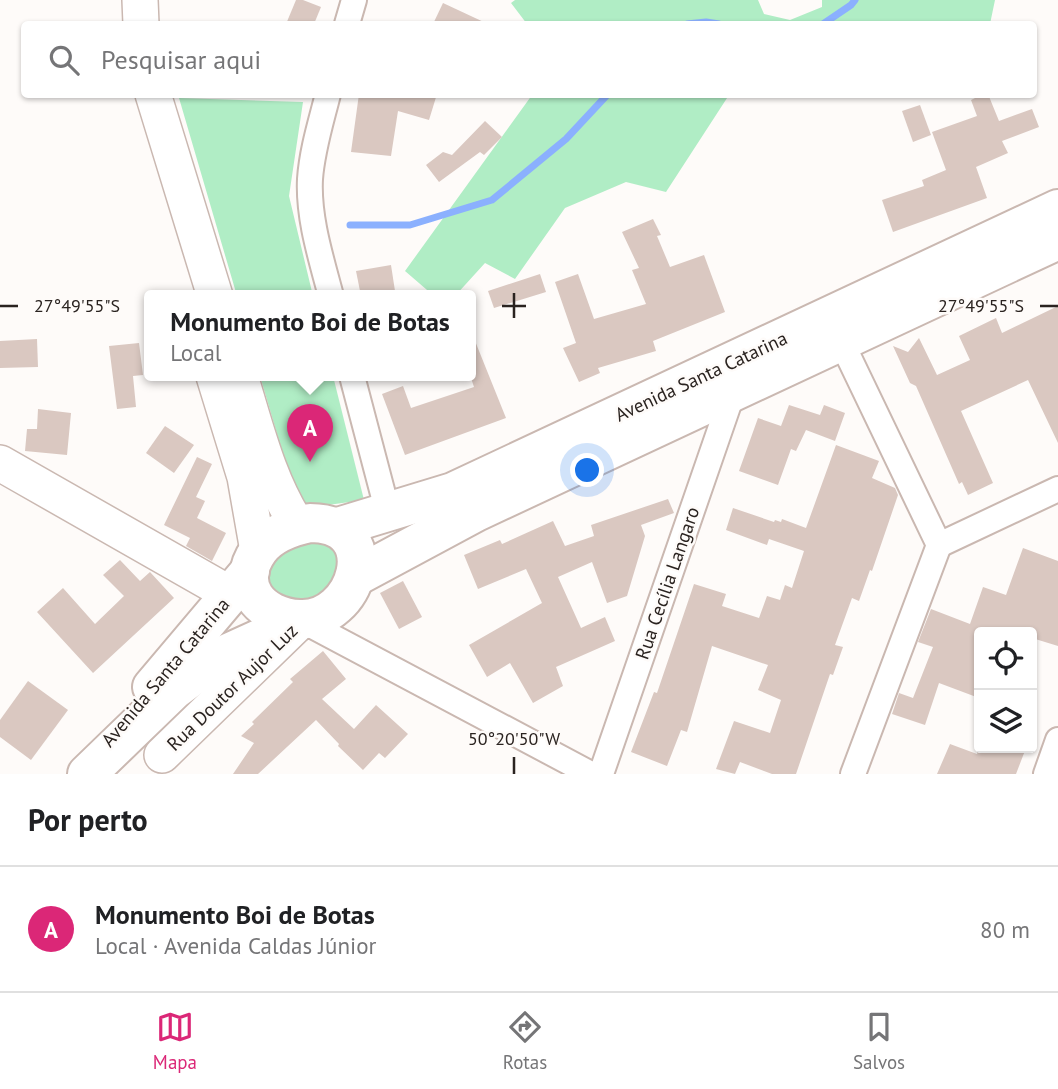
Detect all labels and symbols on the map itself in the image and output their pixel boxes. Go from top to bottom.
text: 27°49'55"S [34,294,120,317]
text: 27°49'55"S [938,294,1024,317]
street label: Avenida Santa Catarina [611,326,791,426]
pin: A [287,404,333,462]
your location [570,453,604,487]
street label: Rua Cecília Langaro [630,504,704,662]
street label: Avenida Santa Catarina [96,593,234,751]
street label: Rua Doutor Aujor Luz [162,618,302,756]
text: 50°20'50"W [468,727,560,750]

